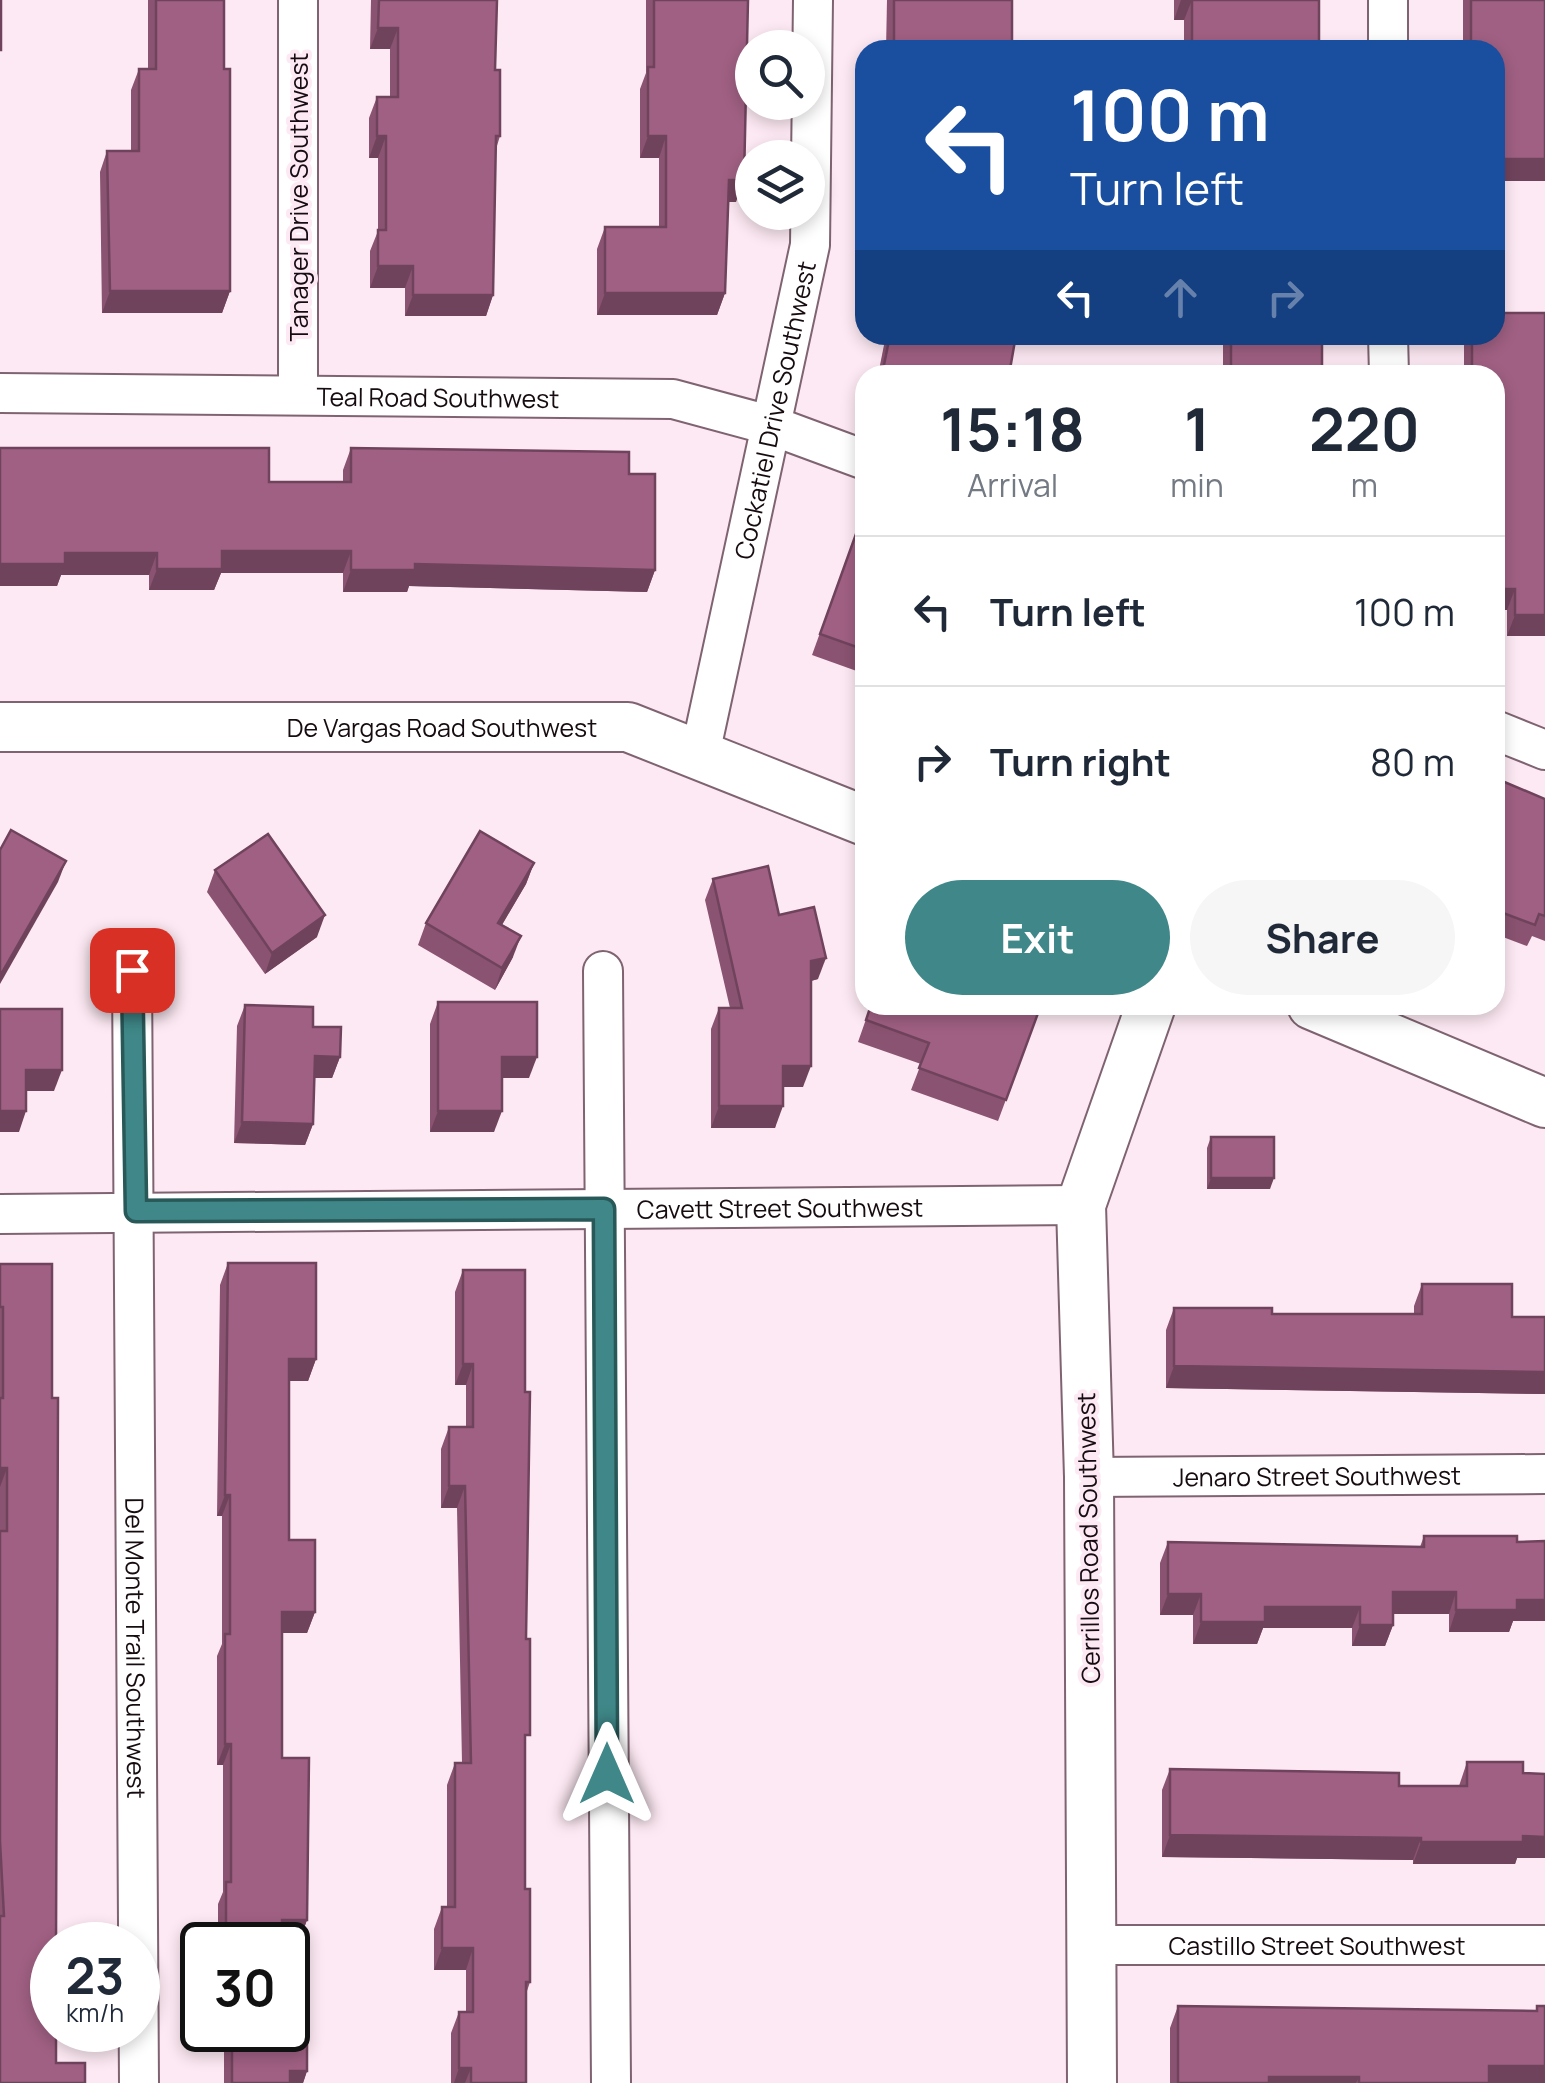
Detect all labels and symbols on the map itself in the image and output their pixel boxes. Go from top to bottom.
street label: Tanager Drive Southwest [281,52,316,342]
street label: Cockatiel Drive Southwest [725,258,824,562]
street label: Teal Road Southwest [316,378,560,415]
street label: De Vargas Road Southwest [287,710,597,745]
pin [90,928,175,1013]
street label: Cavett Street Southwest [637,1189,923,1226]
street label: Cerrillos Road Southwest [1068,1392,1108,1684]
street label: Jenaro Street Southwest [1173,1457,1461,1494]
street label: Del Monte Trail Southwest [118,1497,155,1799]
position arrow [555,1722,659,1826]
speed limit sign: 30 [180,1922,310,2052]
street label: Castillo Street Southwest [1168,1928,1466,1963]

